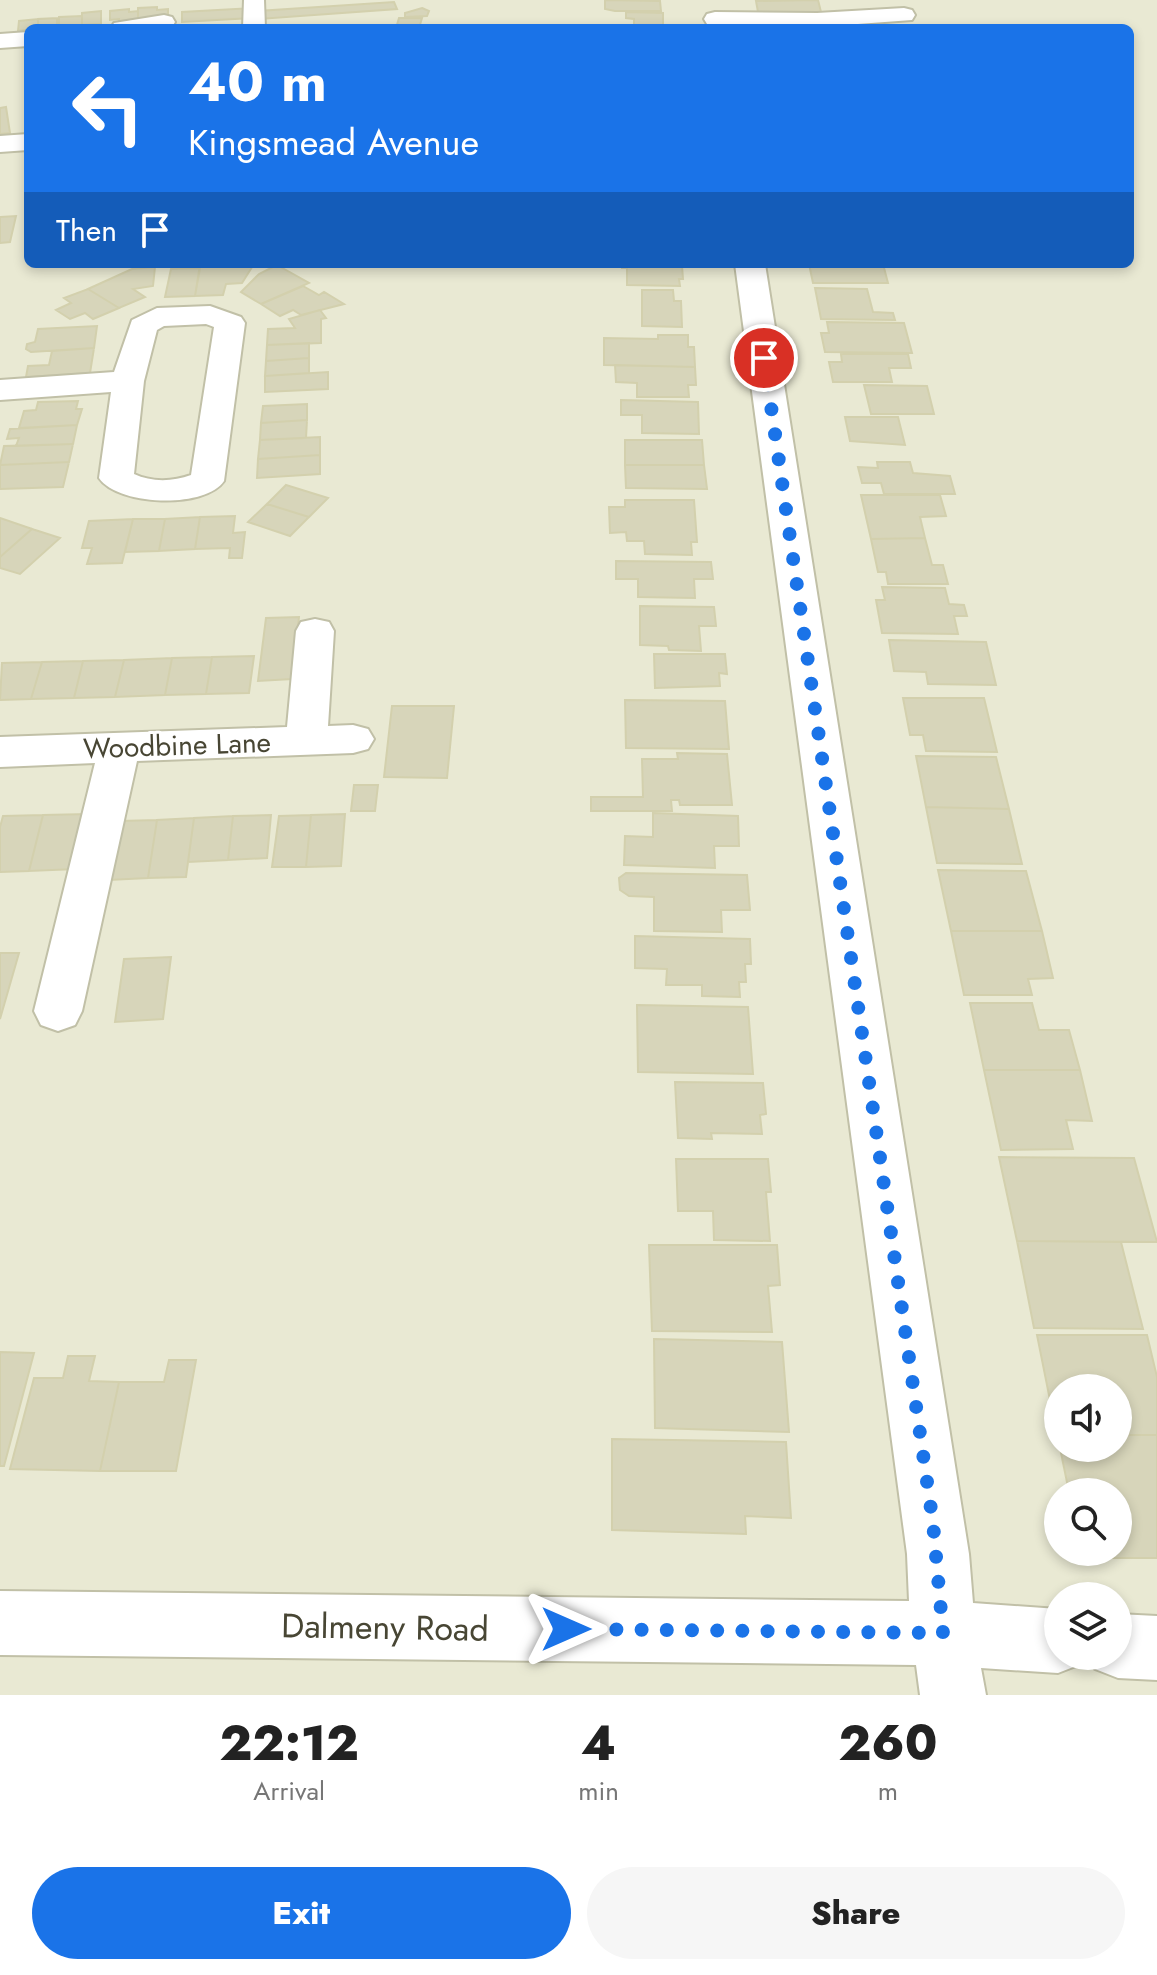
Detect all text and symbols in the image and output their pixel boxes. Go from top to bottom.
text: 40 m [188,41,327,122]
icon: left [56,56,160,160]
text: Kingsmead Avenue [188,116,479,168]
icon: arrive [133,208,177,252]
text: Then [56,209,117,252]
pin [730,324,798,392]
icon: arrive [742,336,786,380]
street label: Woodbine Lane [82,722,272,769]
map controls [1044,1374,1132,1670]
button: sound [1044,1374,1132,1462]
button: search [1044,1478,1132,1566]
button: layers [1044,1582,1132,1670]
position arrow [524,1587,608,1671]
street label: Dalmeny Road [281,1601,489,1654]
text: 22:12 [220,1709,359,1778]
text: 4 [581,1709,616,1778]
text: 260 [839,1709,937,1778]
text: Arrival [253,1772,325,1810]
text: min [578,1772,619,1810]
text: m [878,1772,898,1810]
button: Exit [32,1867,571,1959]
button: Share [587,1867,1125,1959]

